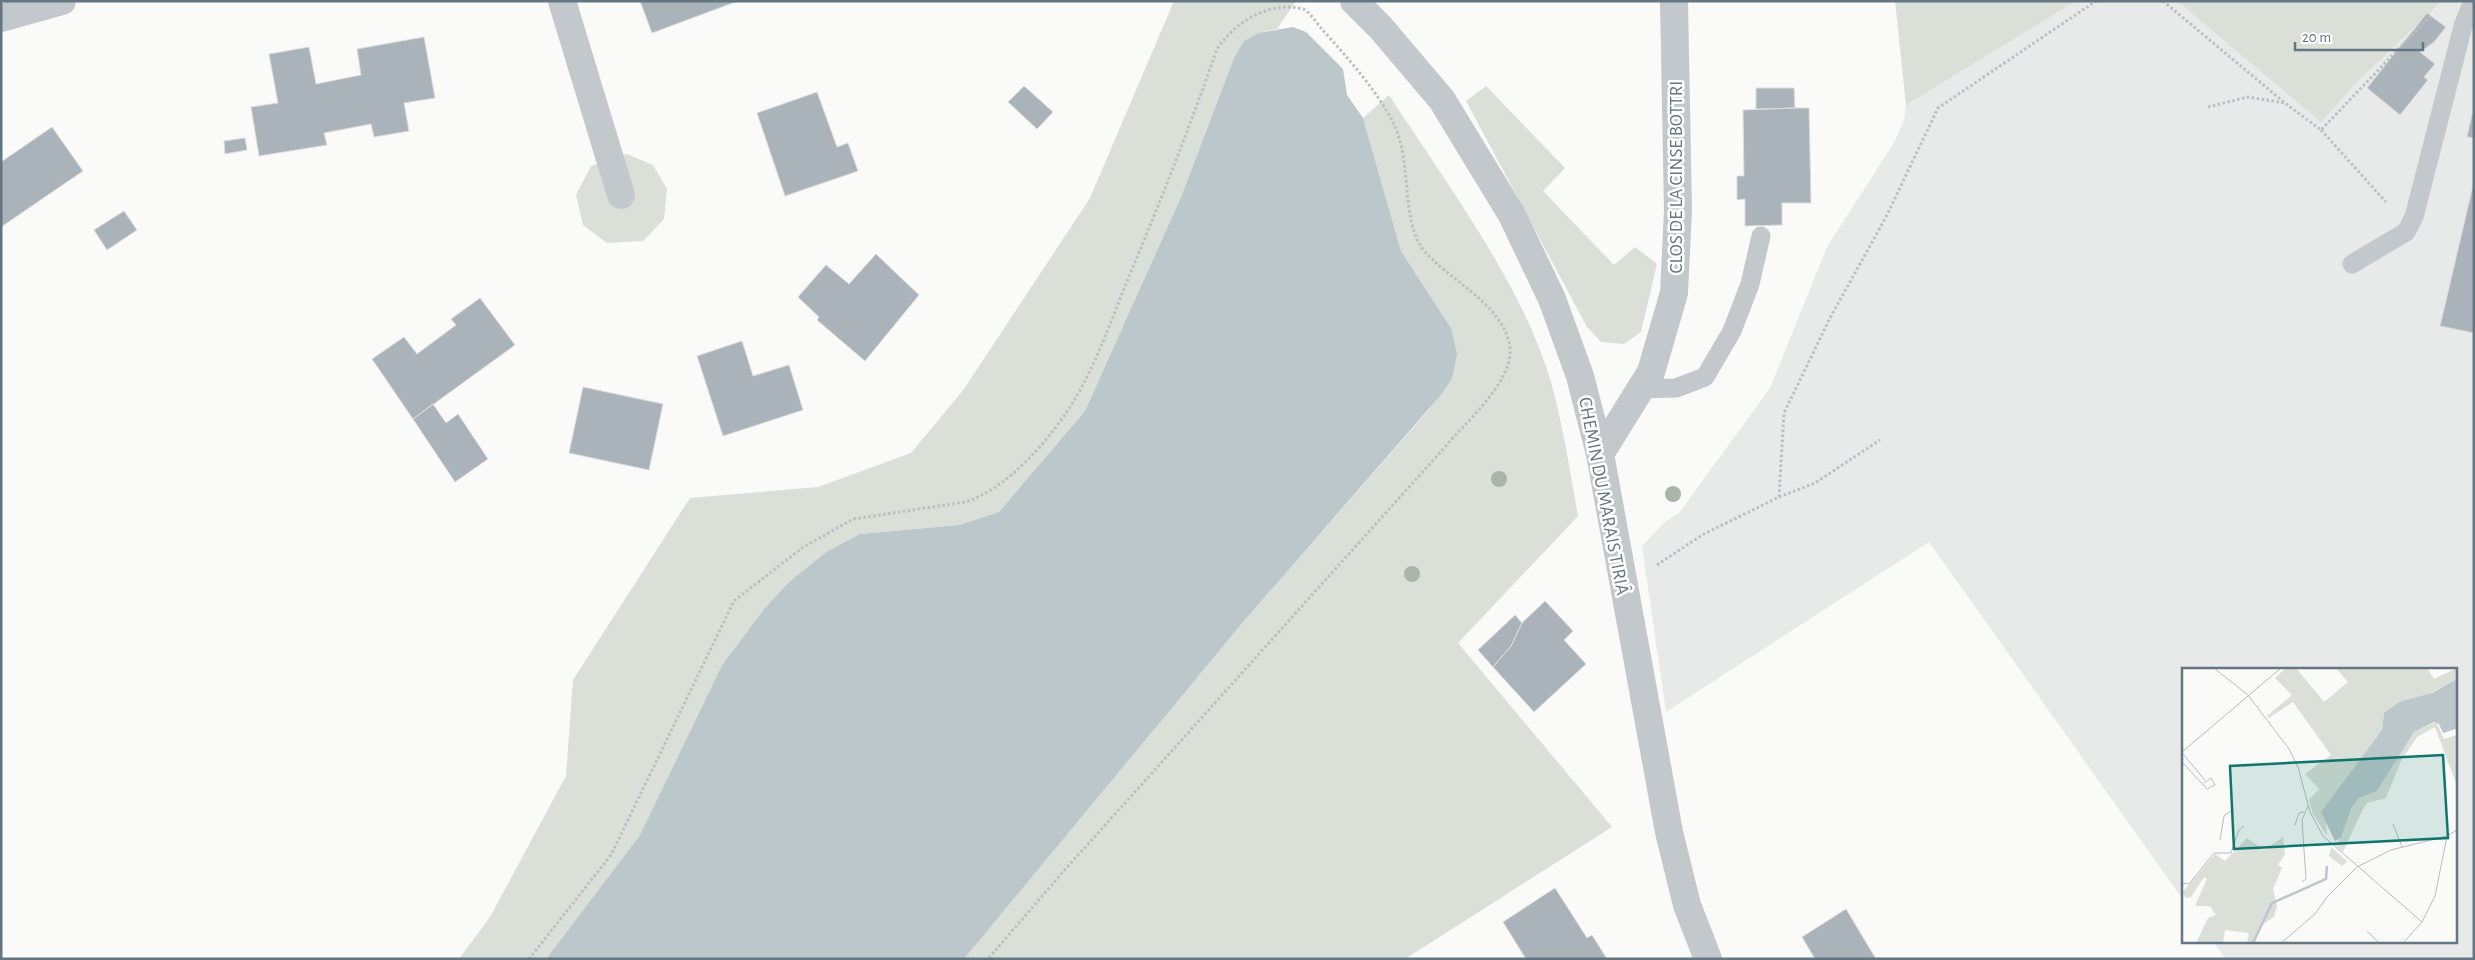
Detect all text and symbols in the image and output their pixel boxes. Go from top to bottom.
scale bar [2295,20,2422,52]
text: 20 m [2302,30,2331,45]
street label: CLOS DE LA CINSE BOTTRI [1667,81,1686,273]
street label: CHEMIN DU MARAIS TIRIÂ [1575,395,1634,597]
inset map [2182,668,2458,942]

